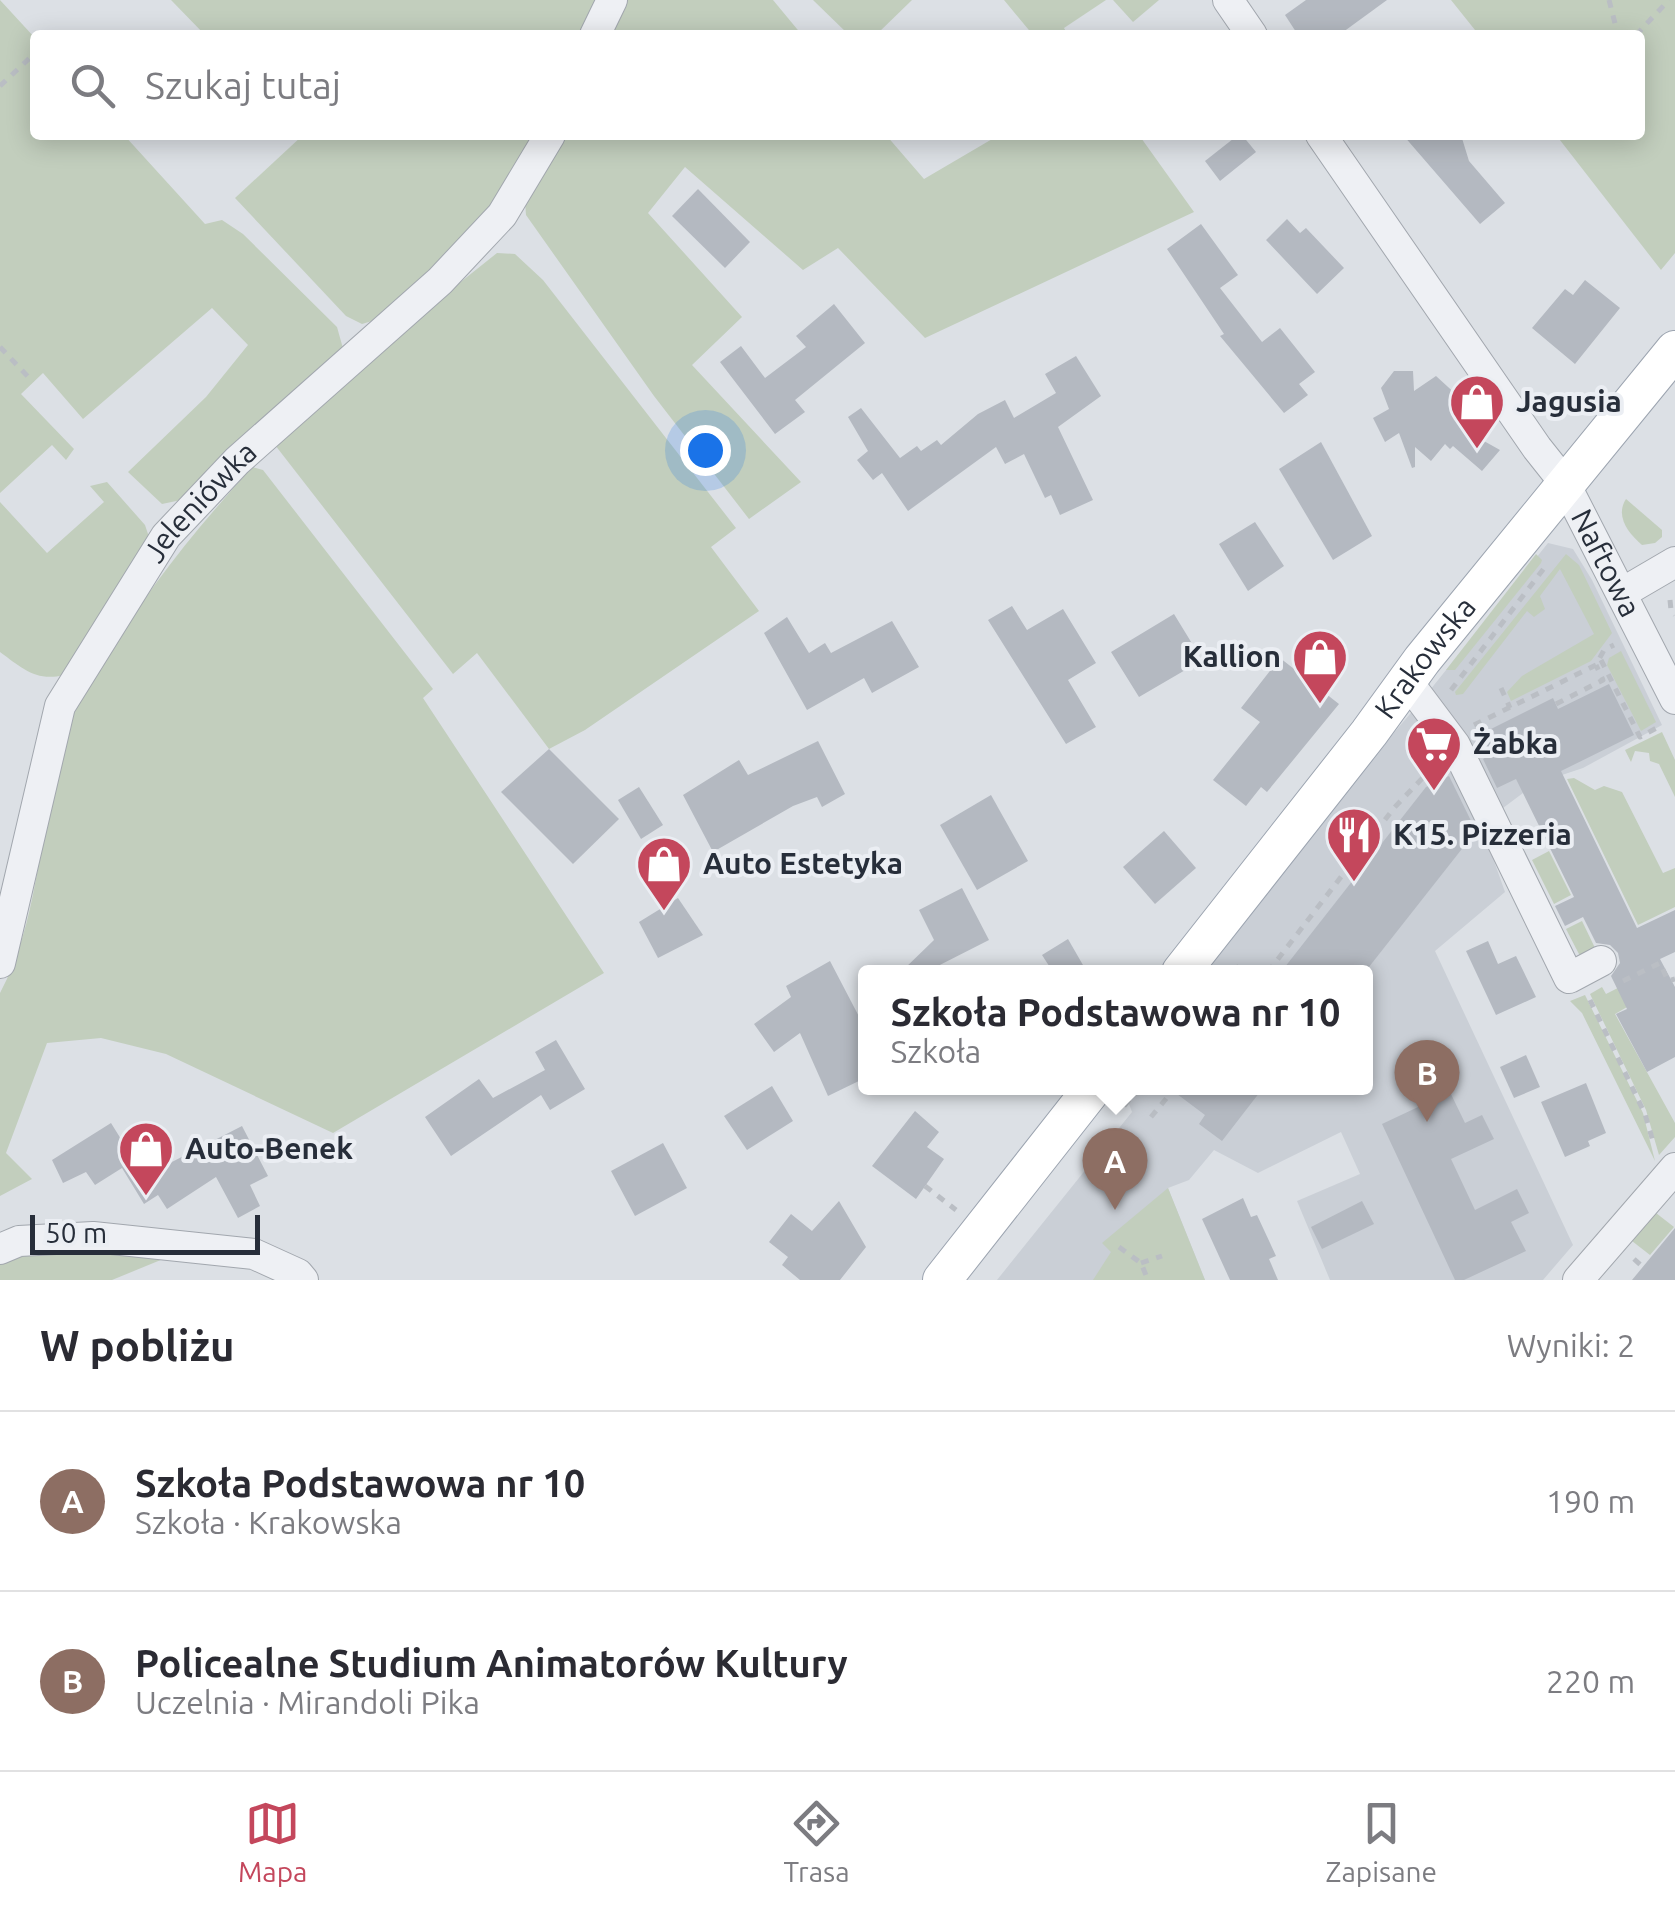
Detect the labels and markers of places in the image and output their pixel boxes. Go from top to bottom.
shop icon: Jagusia [1447,372,1507,451]
place label: Jagusia [1516,384,1622,418]
shop icon: Kallion [1290,627,1350,706]
place label: Kallion [1183,639,1281,673]
supermarket icon: Żabka [1404,714,1464,793]
place label: Żabka [1473,726,1558,760]
restaurant icon: K15. Pizzeria [1324,805,1384,884]
place label: K15. Pizzeria [1393,817,1572,851]
shop icon: Auto Estetyka [634,834,694,913]
place label: Auto Estetyka [703,846,903,880]
pin: B [1394,1040,1460,1122]
shop icon: Auto-Benek [116,1119,176,1198]
pin: A [1082,1128,1148,1210]
place label: Auto-Benek [185,1131,353,1165]

